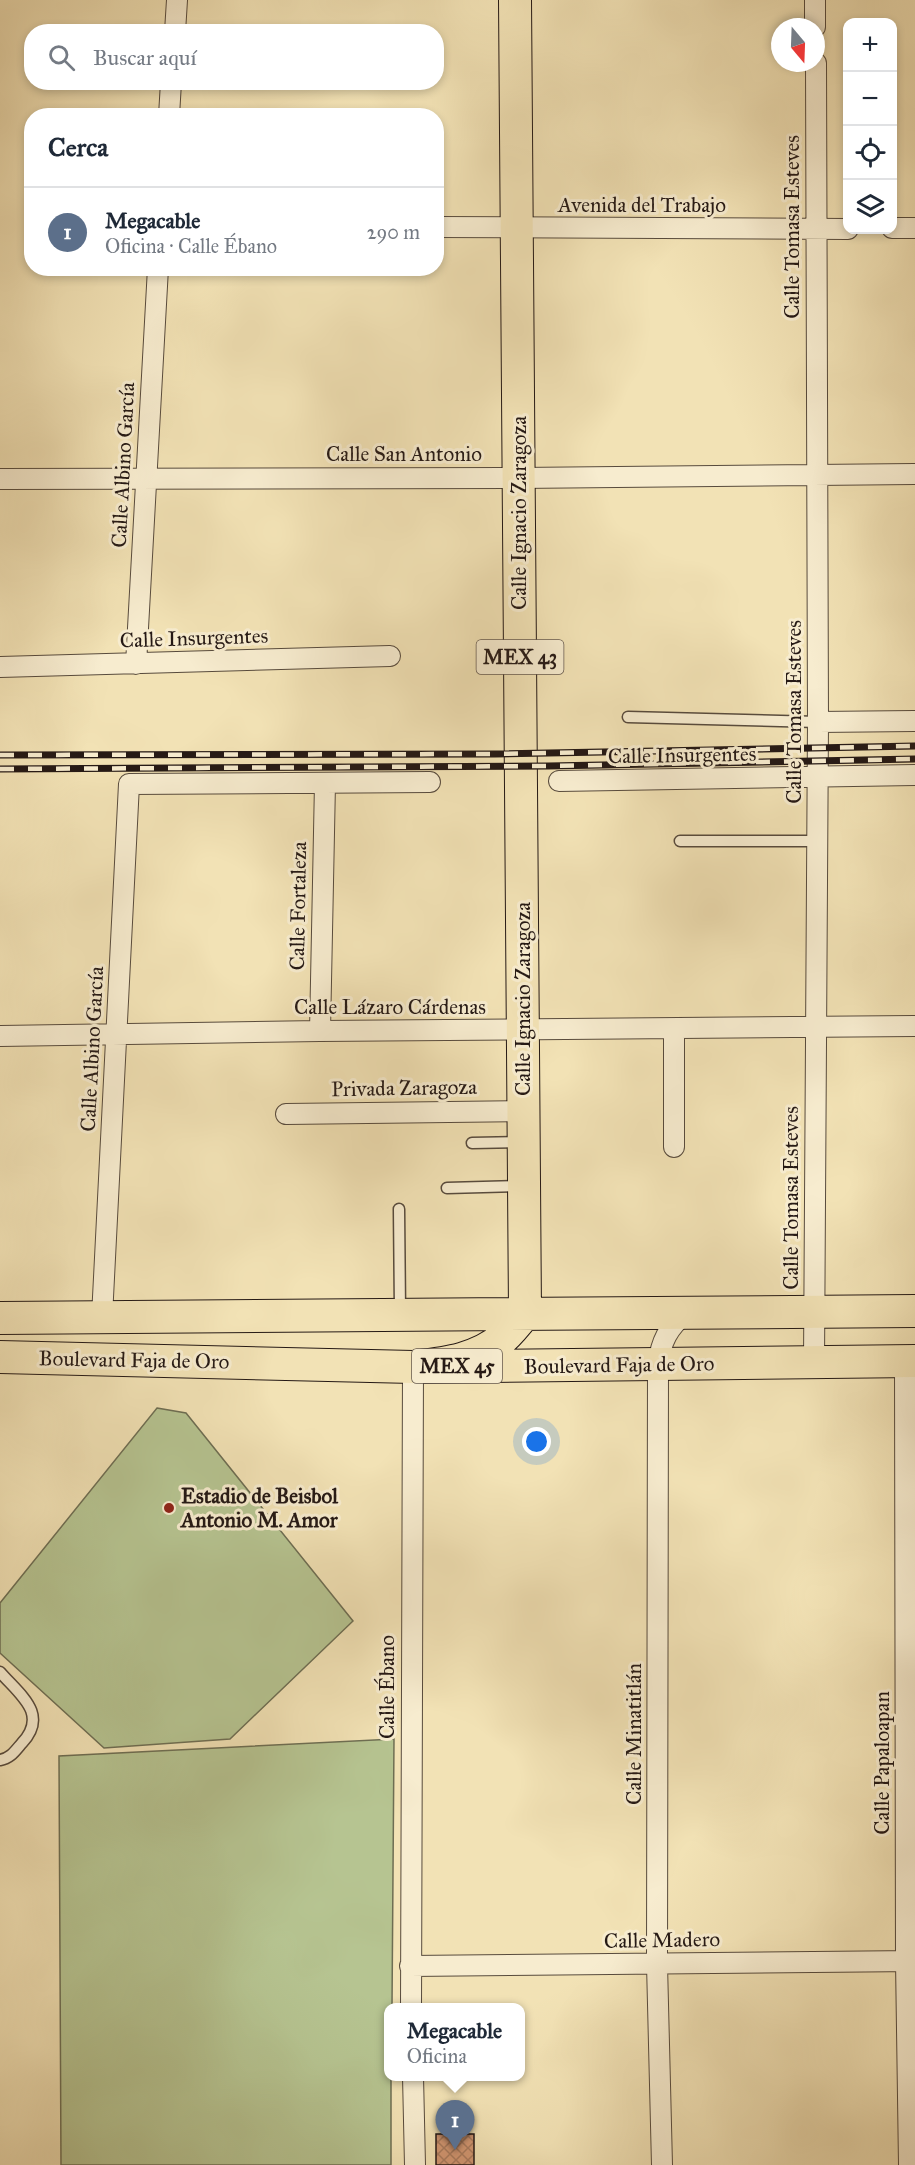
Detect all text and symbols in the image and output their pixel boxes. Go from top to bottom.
north arrow [771,18,825,72]
map controls [843,18,897,234]
button: + [843,18,897,72]
search box [24,24,444,90]
icon: search [45,41,78,74]
text: Buscar aquí [93,44,196,71]
button: − [843,72,897,126]
button: locate [843,126,897,180]
text: Cerca [48,131,108,163]
street label: Calle Tomasa Esteves [779,135,805,319]
button: layers [843,180,897,234]
street label: Avenida del Trabajo [557,192,726,218]
text: Megacable [105,207,200,234]
text: 1 [64,220,71,244]
text: 290 m [367,220,420,244]
text: Oficina · Calle Ébano [105,234,277,258]
street label: Calle Albino García [106,382,140,548]
street label: Calle Ignacio Zaragoza [506,416,532,610]
street label: Calle San Antonio [326,441,482,467]
street label: Calle Tomasa Esteves [781,620,807,804]
street label: Calle Insurgentes [119,622,269,654]
road number: MEX 43 [476,640,564,674]
street label: Calle Insurgentes [608,741,756,769]
street label: Calle Fortaleza [284,841,312,971]
street label: Calle Ignacio Zaragoza [510,902,536,1096]
street label: Calle Albino García [75,966,109,1132]
street label: Calle Lázaro Cárdenas [294,994,486,1020]
street label: Privada Zaragoza [331,1074,477,1102]
street label: Calle Tomasa Esteves [778,1106,804,1290]
street label: Boulevard Faja de Oro [38,1345,230,1375]
road number: MEX 45 [412,1349,502,1383]
street label: Boulevard Faja de Oro [523,1350,715,1380]
your location [522,1427,551,1456]
place label: Estadio de Beisbol Antonio M. Amor [179,1483,339,1533]
marker: Estadio de Beisbol Antonio M. Amor [162,1501,176,1515]
street label: Calle Ébano [373,1635,400,1739]
street label: Calle Minatitlán [621,1663,647,1805]
street label: Calle Papaloapan [869,1691,895,1835]
street label: Calle Madero [604,1926,720,1954]
popup [384,2003,525,2081]
text: Megacable [407,2017,502,2044]
text: Oficina [407,2044,467,2068]
pin: 1 [436,2100,474,2150]

